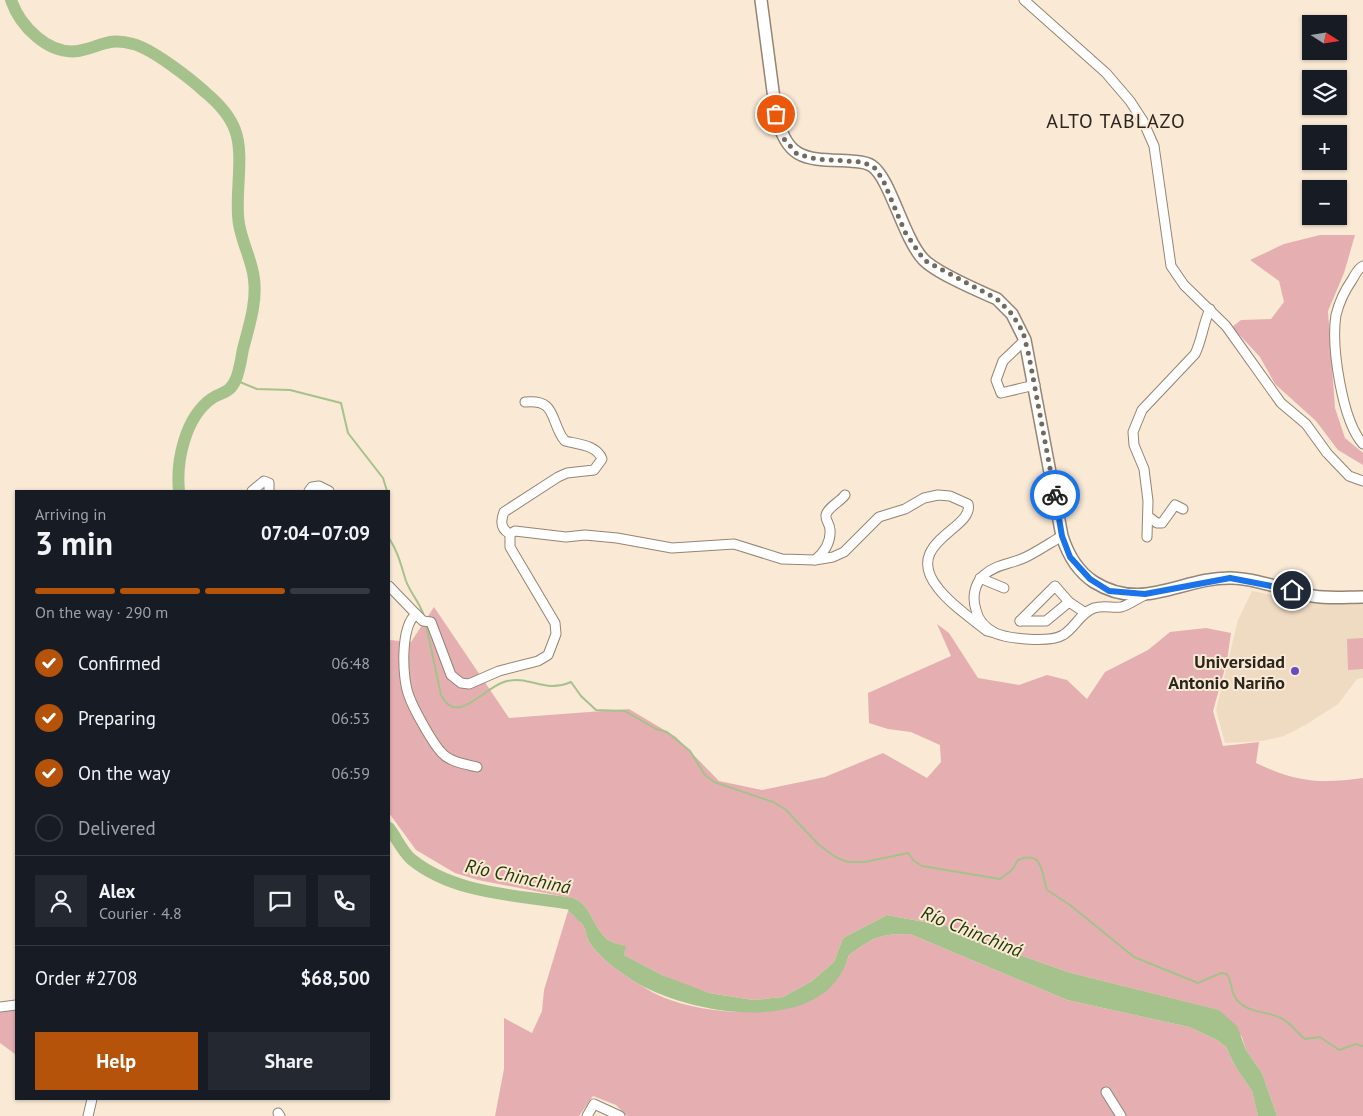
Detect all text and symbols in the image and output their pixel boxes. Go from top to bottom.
north arrow [1302,15,1348,60]
map controls [1302,15,1347,225]
button: layers [1302,70,1347,115]
pin [755,93,797,135]
icon: bag [762,100,790,128]
district label: ALTO TABLAZO [1046,108,1186,134]
button: + [1302,125,1347,170]
button: − [1302,180,1347,225]
courier [1030,470,1080,520]
icon: bike [1041,481,1069,509]
text: Arriving in [35,504,106,524]
text: 07:04–07:09 [261,521,370,545]
text: 3 min [35,522,113,564]
pin [1271,569,1313,611]
icon: home [1278,576,1306,604]
text: On the way · 290 m [35,602,168,622]
icon: check [35,649,63,677]
place label: Universidad Antonio Nariño [1168,650,1285,694]
text: Confirmed [78,651,161,675]
text: 06:48 [332,653,370,673]
marker: Universidad Antonio Nariño [1289,665,1301,677]
icon: check [35,704,63,732]
text: Preparing [78,706,156,730]
text: 06:53 [332,708,370,728]
icon: check [35,759,63,787]
text: On the way [78,761,170,785]
text: 06:59 [332,763,370,783]
text: Delivered [78,816,156,840]
water label: Río Chinchiná [463,853,574,899]
button: person [35,875,87,927]
button: chat [254,875,306,927]
button: phone [318,875,370,927]
text: Alex [99,879,135,903]
water label: Río Chinchiná [918,900,1027,962]
text: Courier · 4.8 [99,903,182,923]
text: Order #2708 [35,966,138,990]
text: $68,500 [301,966,370,990]
button: Help [35,1032,198,1090]
button: Share [208,1032,370,1090]

